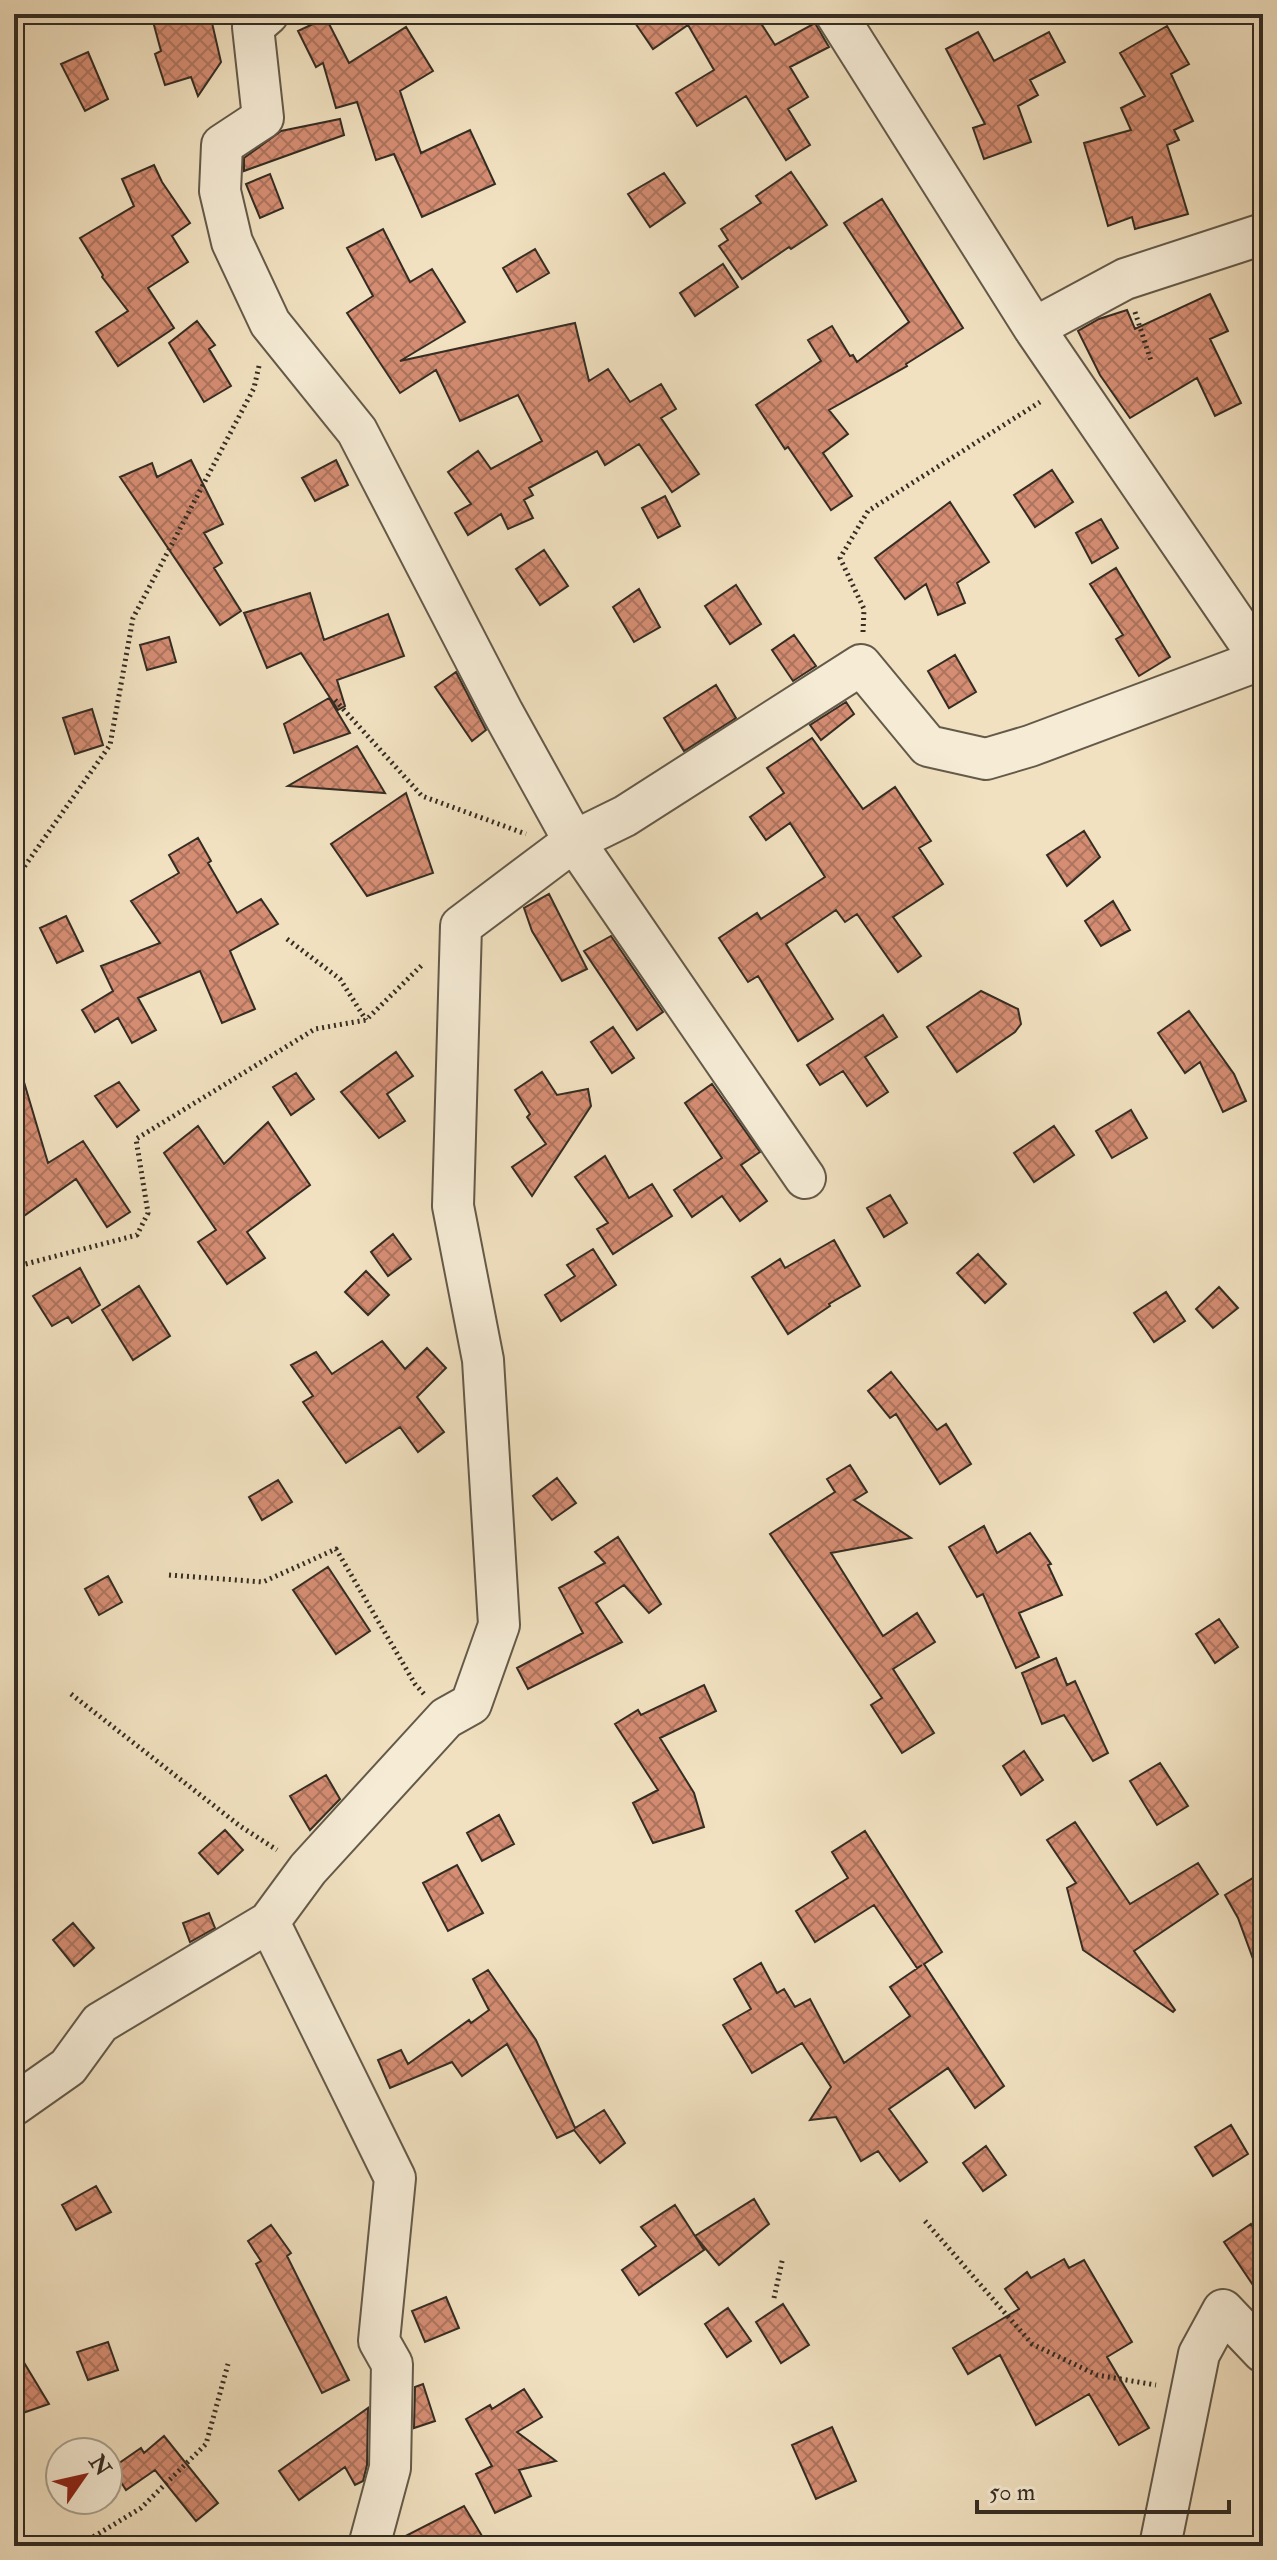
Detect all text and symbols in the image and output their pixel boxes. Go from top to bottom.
north arrow [44,2436,124,2516]
text: N [82,2449,117,2482]
scale bar [977,2464,1229,2514]
text: 50 m [989,2477,1036,2508]

